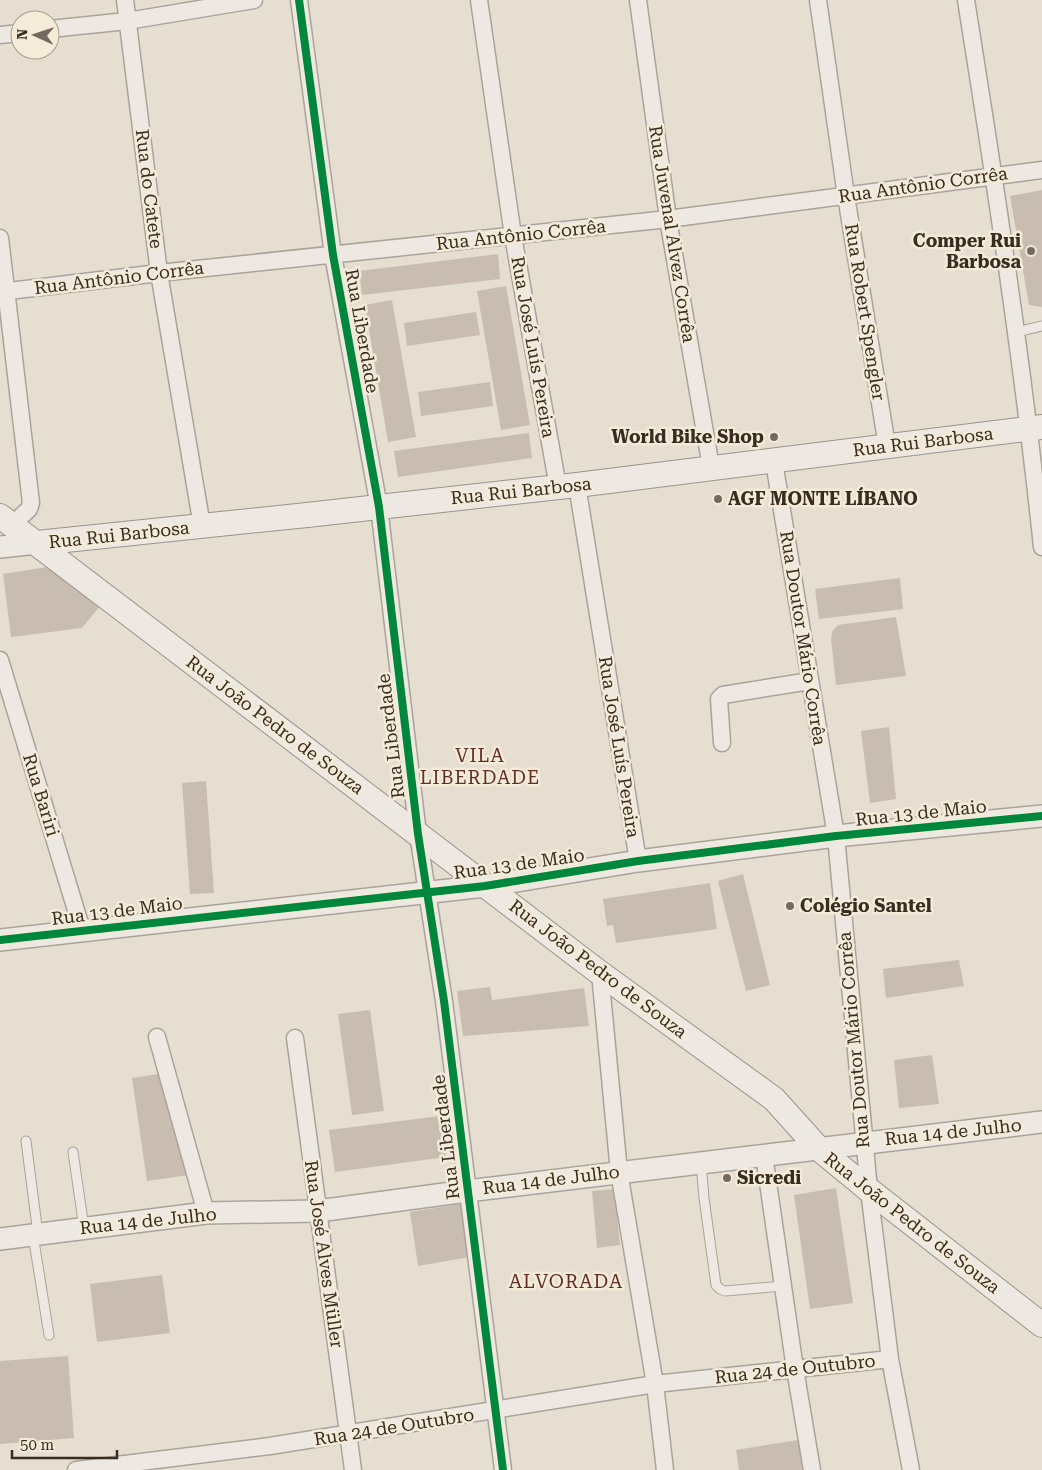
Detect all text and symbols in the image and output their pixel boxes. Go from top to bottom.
north arrow [10,10,60,60]
text: N [14,28,30,40]
street label: Rua Juvenal Alvez Corrêa [645,124,700,344]
street label: Rua do Catete [132,128,167,250]
street label: Rua Antônio Corrêa [837,162,1009,207]
street label: Rua Antônio Corrêa [435,215,607,254]
street label: Rua Robert Spengler [841,222,890,402]
place label: Comper Rui Barbosa [913,230,1021,272]
marker: Comper Rui Barbosa [1025,245,1037,257]
street label: Rua José Luís Pereira [507,255,560,439]
street label: Rua Antônio Corrêa [33,257,205,298]
street label: Rua Liberdade [341,267,384,395]
street label: Rua Rui Barbosa [852,422,995,461]
place label: World Bike Shop [611,426,764,447]
marker: World Bike Shop [768,431,780,443]
street label: Rua Rui Barbosa [450,473,593,508]
place label: AGF MONTE LÍBANO [728,487,918,509]
marker: AGF MONTE LÍBANO [712,493,724,505]
street label: Rua Rui Barbosa [48,517,191,552]
street label: Rua Doutor Mário Corrêa [776,529,831,747]
street label: Rua João Pedro de Souza [182,651,369,798]
street label: Rua José Luís Pereira [595,655,644,840]
street label: Rua Liberdade [372,672,409,800]
district label: VILA LIBERDADE [420,744,540,789]
street label: Rua Bariri [19,751,64,839]
street label: Rua 13 de Maio [854,795,988,830]
street label: Rua 13 de Maio [452,844,586,883]
street label: Rua 13 de Maio [50,892,184,929]
street label: Rua João Pedro de Souza [505,895,692,1042]
place label: Colégio Santel [800,895,932,916]
marker: Colégio Santel [784,900,796,912]
street label: Rua Doutor Mário Corrêa [834,931,873,1149]
street label: Rua Liberdade [427,1073,464,1201]
street label: Rua 14 de Julho [883,1114,1023,1149]
street label: Rua João Pedro de Souza [820,1147,1005,1298]
street label: Rua José Alves Müller [301,1159,348,1349]
street label: Rua 14 de Julho [481,1161,621,1198]
place label: Sicredi [737,1167,801,1188]
marker: Sicredi [721,1172,733,1184]
street label: Rua 14 de Julho [78,1203,218,1238]
district label: ALVORADA [509,1270,623,1293]
street label: Rua 24 de Outubro [713,1350,876,1387]
street label: Rua 24 de Outubro [312,1403,475,1450]
scale bar [12,1428,118,1460]
text: 50 m [20,1436,55,1454]

